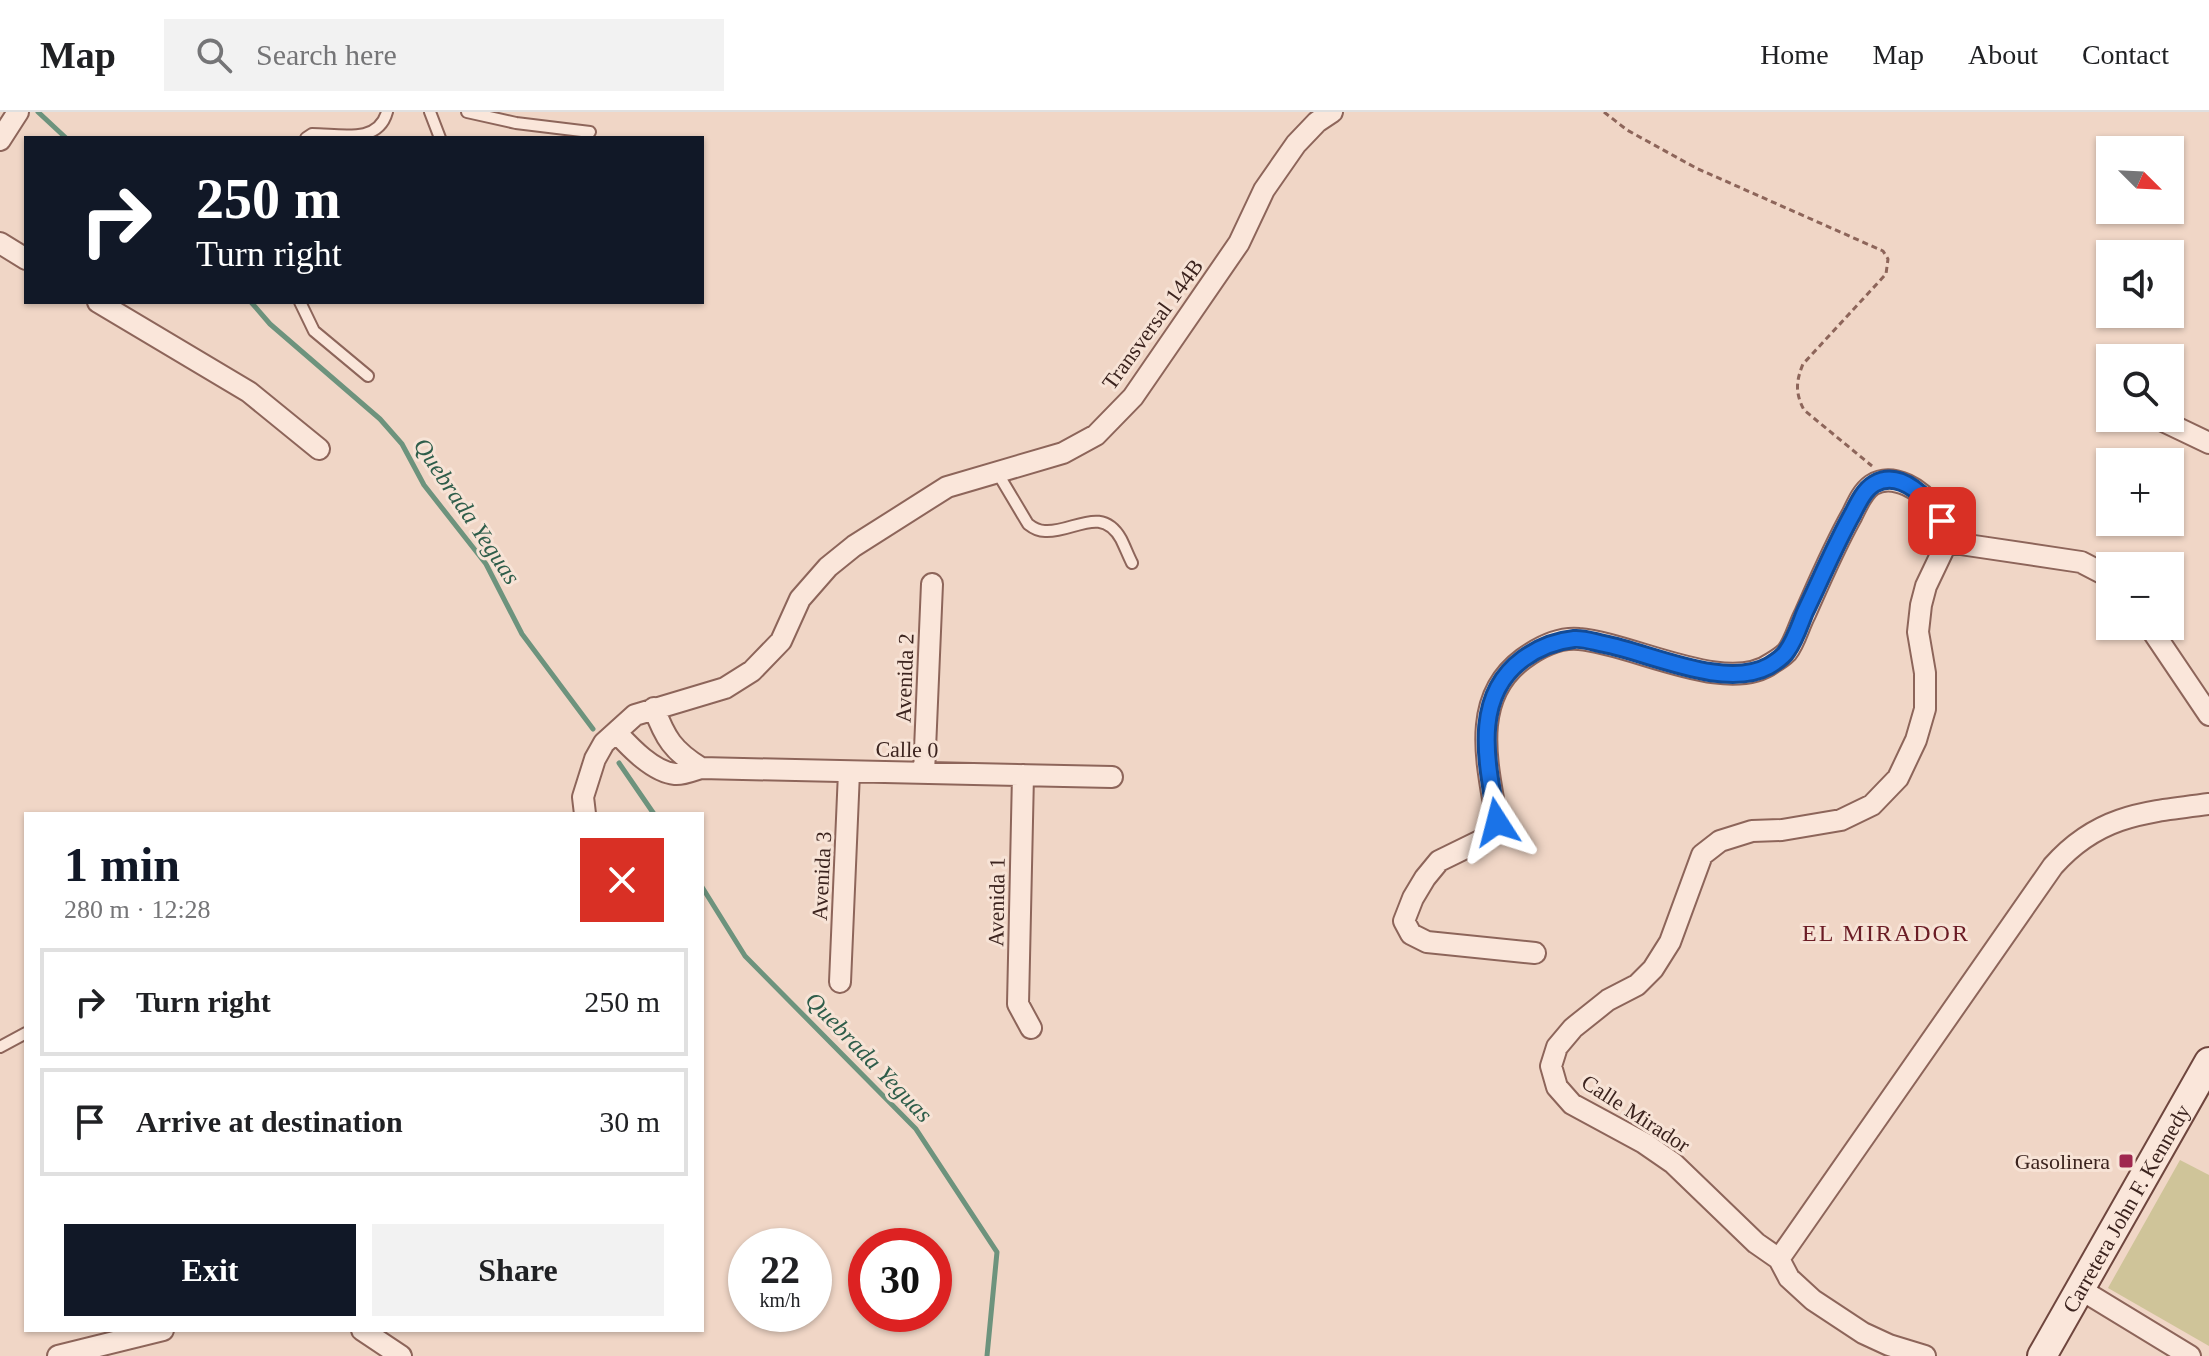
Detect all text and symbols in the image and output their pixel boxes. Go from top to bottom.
search box [164,19,724,91]
icon: search [192,33,236,77]
text: Map [40,34,116,76]
text: Search here [256,38,397,71]
text: Home [1760,39,1829,70]
text: Map [1873,39,1924,70]
text: About [1968,39,2038,70]
text: Contact [2082,39,2169,70]
north arrow [2096,136,2184,224]
map controls [2096,136,2184,640]
icon: right [64,168,168,272]
text: 250 m [196,168,341,230]
text: Turn right [196,234,342,274]
button: sound [2096,240,2184,328]
street label: Transversal 144B [1097,254,1208,394]
button: search [2096,344,2184,432]
water label: Quebrada Yeguas [409,433,525,589]
button: + [2096,448,2184,536]
pin [1908,487,1976,555]
icon: arrive [1920,499,1964,543]
button: − [2096,552,2184,640]
street label: Avenida 2 [890,633,919,723]
street label: Calle 0 [875,736,939,763]
position arrow [1455,780,1539,864]
street label: Avenida 3 [807,831,836,921]
text: 1 min [64,838,180,891]
button: close [580,838,664,922]
street label: Avenida 1 [983,857,1010,947]
text: 280 m · 12:28 [64,895,211,924]
district label: EL MIRADOR [1802,920,1970,946]
icon: right [68,980,112,1024]
text: Turn right [136,985,271,1018]
text: 250 m [584,985,660,1018]
water label: Quebrada Yeguas [800,987,938,1127]
street label: Calle Mirador [1577,1069,1695,1158]
icon: arrive [68,1100,112,1144]
street label: Carretera John F. Kennedy [2057,1100,2195,1317]
text: Arrive at destination [136,1105,403,1138]
text: 30 m [599,1105,660,1138]
place label: Gasolinera [2015,1149,2110,1174]
marker: Gasolinera [2117,1152,2135,1170]
button: Exit [64,1224,356,1316]
button: Share [372,1224,664,1316]
speed limit sign: 30 [848,1228,952,1332]
text: 22 [760,1247,800,1292]
text: km/h [759,1289,801,1311]

